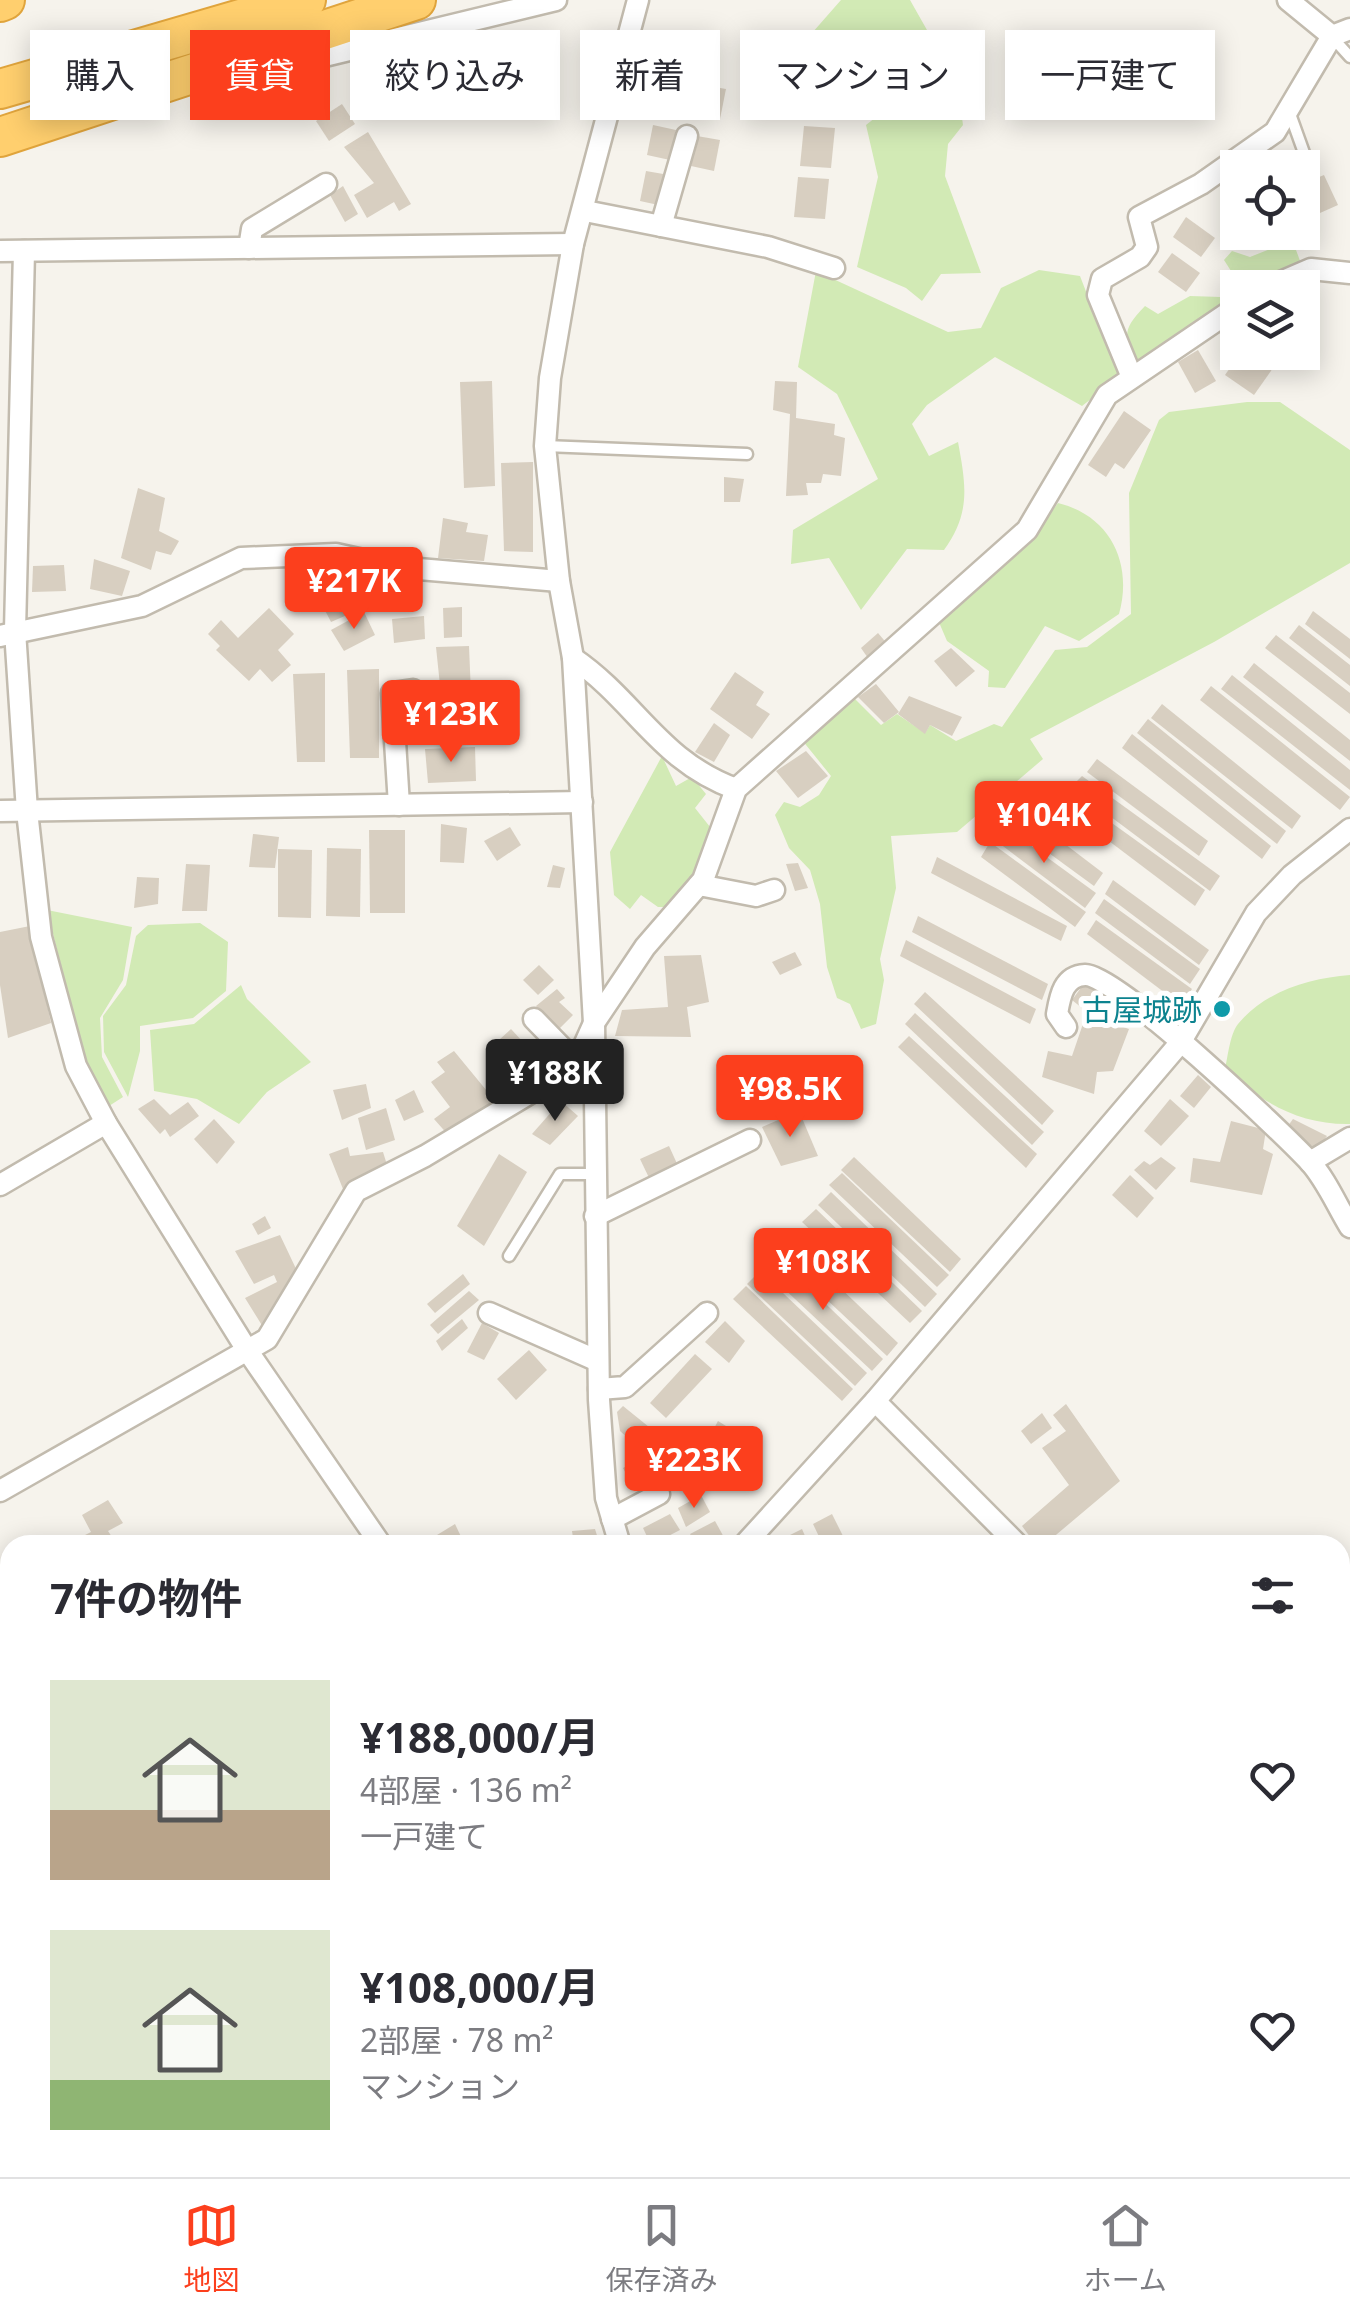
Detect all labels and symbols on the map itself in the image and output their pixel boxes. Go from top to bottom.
pin: ¥217K [284,547,424,632]
pin: ¥123K [381,680,521,765]
pin: ¥104K [974,781,1114,866]
place label: 古屋城跡 [1082,989,1202,1030]
marker: 古屋城跡 [1211,998,1233,1020]
pin: ¥188K [485,1039,625,1124]
pin: ¥98.5K [709,1055,871,1140]
pin: ¥108K [753,1228,893,1313]
pin: ¥223K [624,1426,764,1511]

